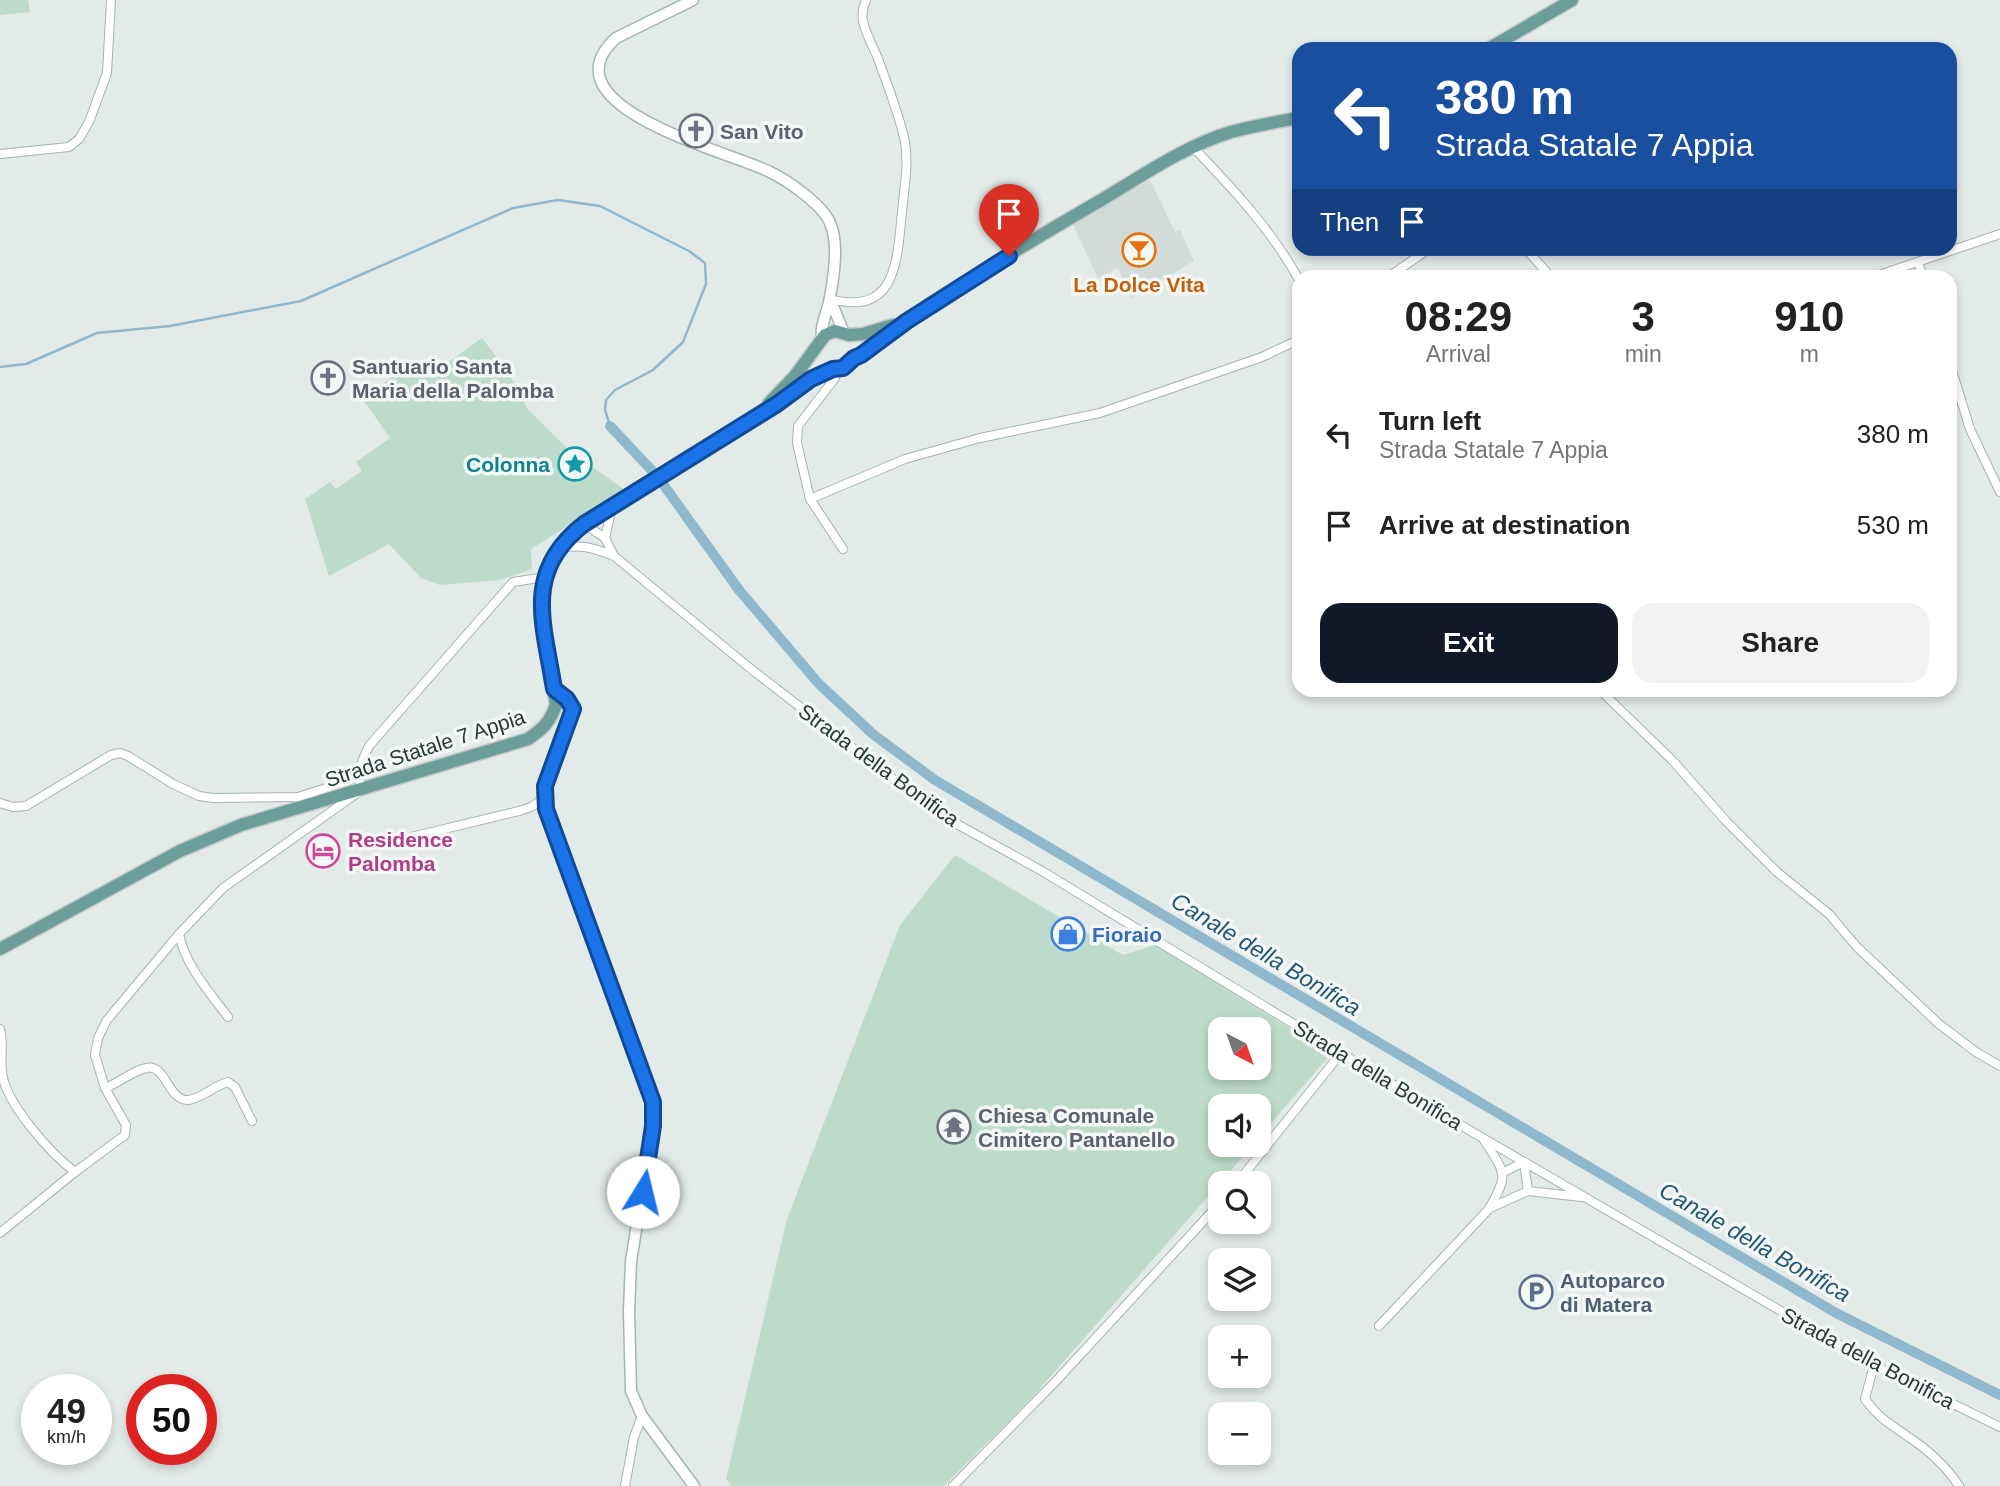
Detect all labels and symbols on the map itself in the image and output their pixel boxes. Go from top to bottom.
church icon: San Vito [677,112,715,150]
place label: San Vito [720,120,804,143]
pin [979,184,1039,256]
bar icon: La Dolce Vita [1120,231,1158,269]
place label: La Dolce Vita [1073,273,1205,296]
place label: Santuario Santa Maria della Palomba [352,355,554,402]
church icon: Santuario Santa Maria della Palomba [309,359,347,397]
place icon: Colonna [556,445,594,483]
place label: Colonna [466,453,550,476]
street label: Strada della Bonifica [794,699,964,831]
street label: Strada Statale 7 Appia [322,705,528,791]
place label: Residence Palomba [348,828,453,875]
hotel icon: Residence Palomba [304,832,342,870]
water label: Canale della Bonifica [1167,887,1365,1021]
shop icon: Fioraio [1049,915,1087,953]
place label: Fioraio [1092,923,1162,946]
street label: Strada della Bonifica [1290,1016,1467,1135]
north arrow [1208,1017,1270,1080]
place label: Chiesa Comunale Cimitero Pantanello [978,1104,1175,1151]
temple icon: Chiesa Comunale Cimitero Pantanello [935,1108,973,1146]
position arrow [606,1155,680,1229]
water label: Canale della Bonifica [1655,1177,1855,1307]
place label: Autoparco di Matera [1560,1269,1665,1316]
parking icon: Autoparco di Matera [1517,1273,1555,1311]
street label: Strada della Bonifica [1778,1303,1959,1414]
speed limit sign: 50 [126,1374,217,1465]

